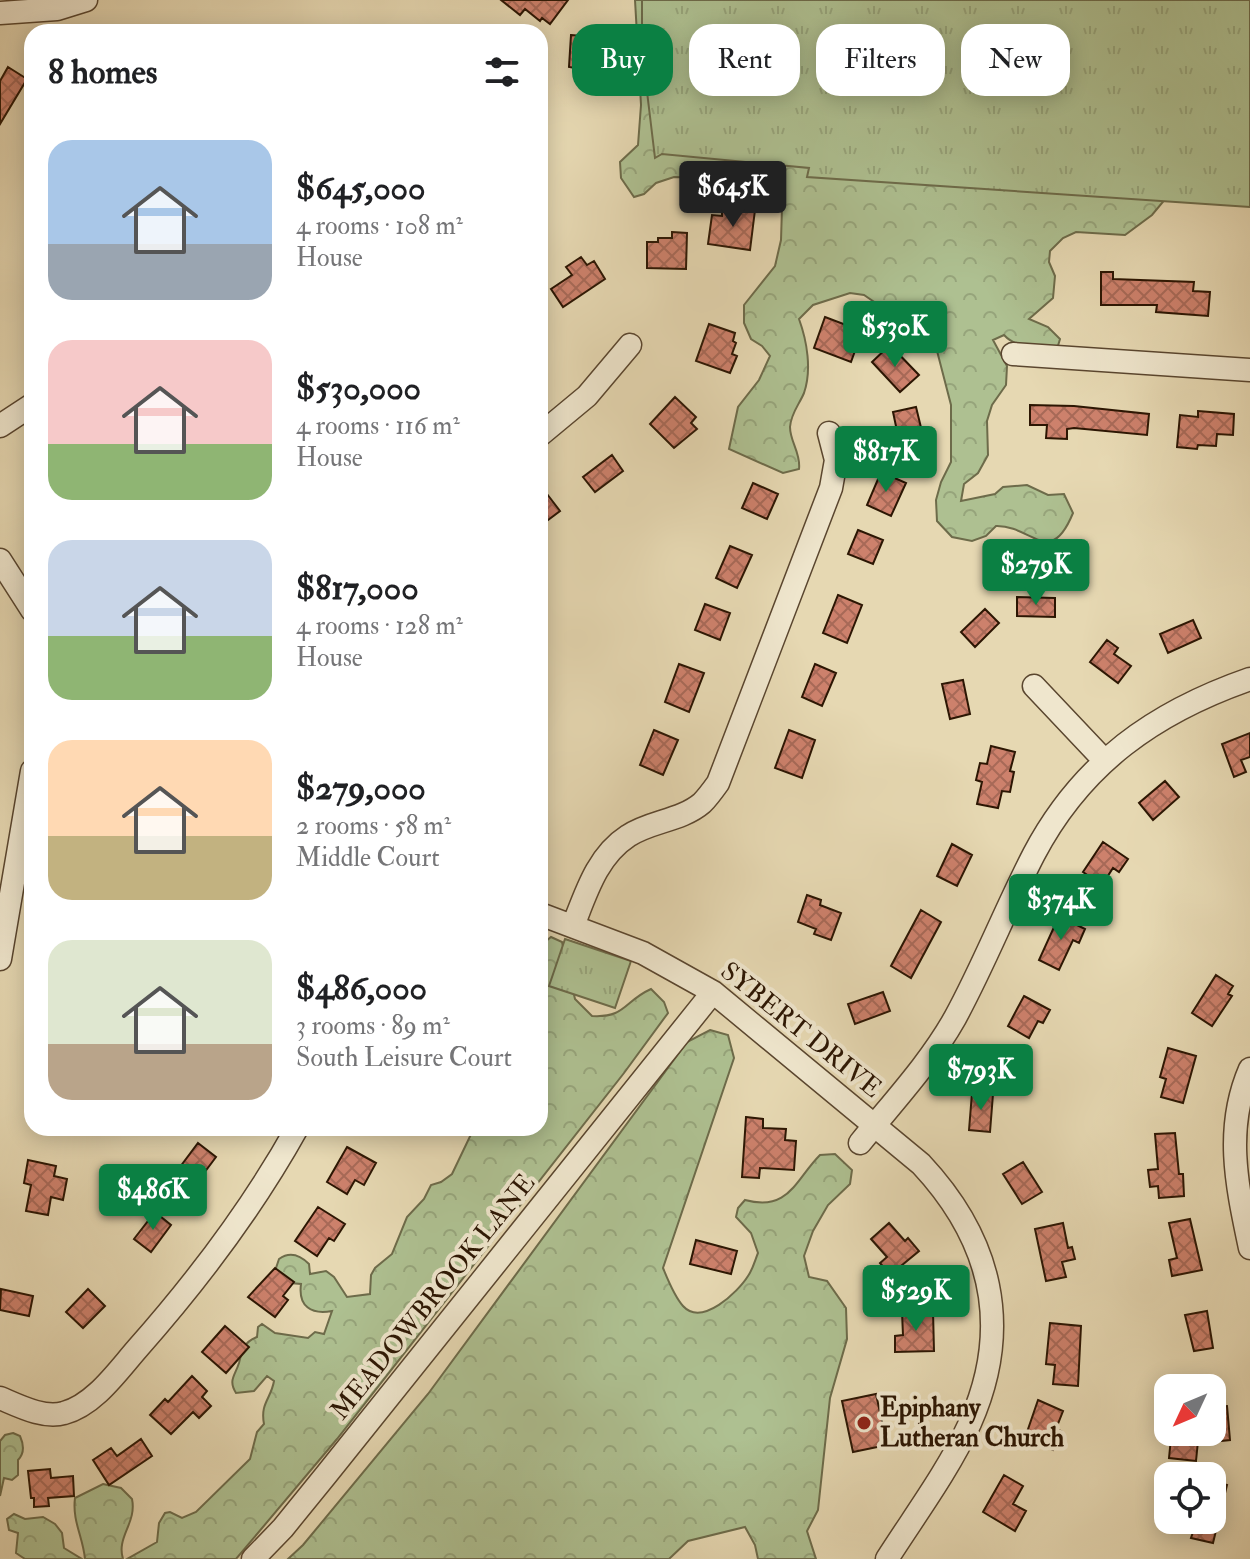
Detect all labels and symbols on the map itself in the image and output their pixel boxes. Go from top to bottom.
pin: $645K [677,161,789,229]
pin: $530K [839,301,951,369]
pin: $817K [830,426,942,494]
pin: $279K [980,539,1092,607]
pin: $374K [1005,874,1117,942]
street label: SYBERT DRIVE [714,955,888,1105]
pin: $793K [925,1044,1037,1112]
pin: $486K [97,1164,209,1232]
street label: MEADOWBROOK LANE [324,1168,542,1426]
pin: $529K [860,1265,972,1333]
north arrow [1154,1374,1226,1446]
place label: Epiphany Lutheran Church [880,1392,1064,1454]
marker: Epiphany Lutheran Church [855,1414,873,1432]

